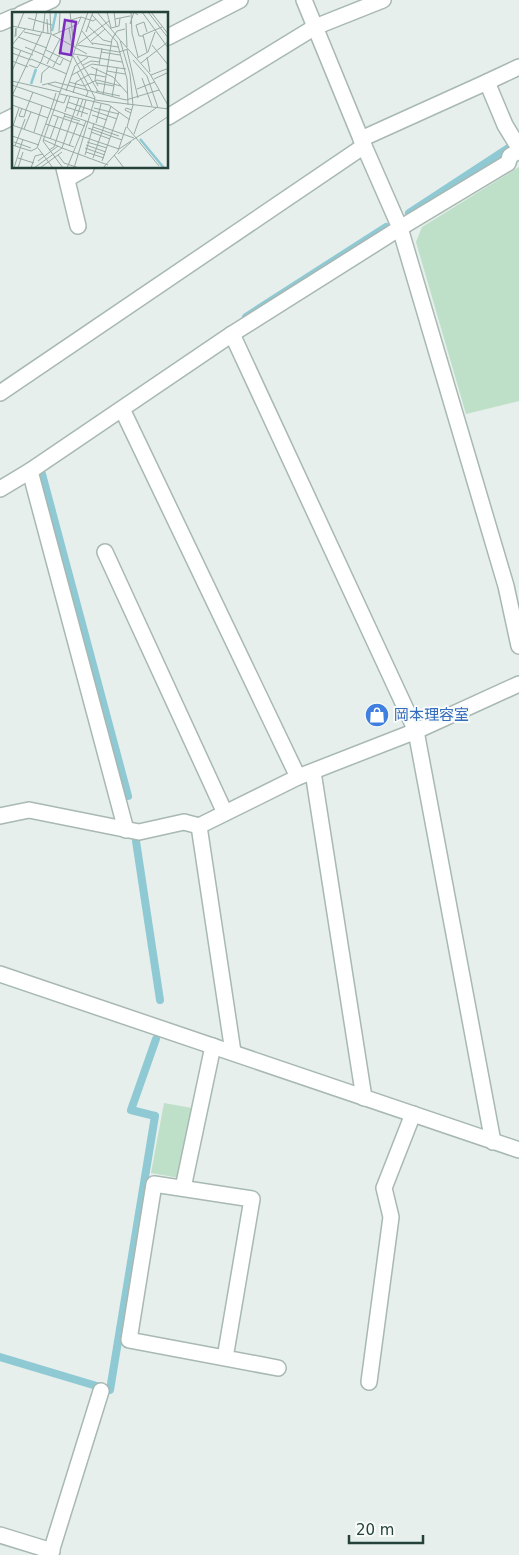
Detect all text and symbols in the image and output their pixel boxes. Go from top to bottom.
inset map [12,12,169,169]
shop icon: 岡本理容室 [364,702,390,728]
place label: 岡本理容室 [394,706,469,724]
scale bar [349,1512,423,1544]
text: 20 m [356,1521,394,1539]

